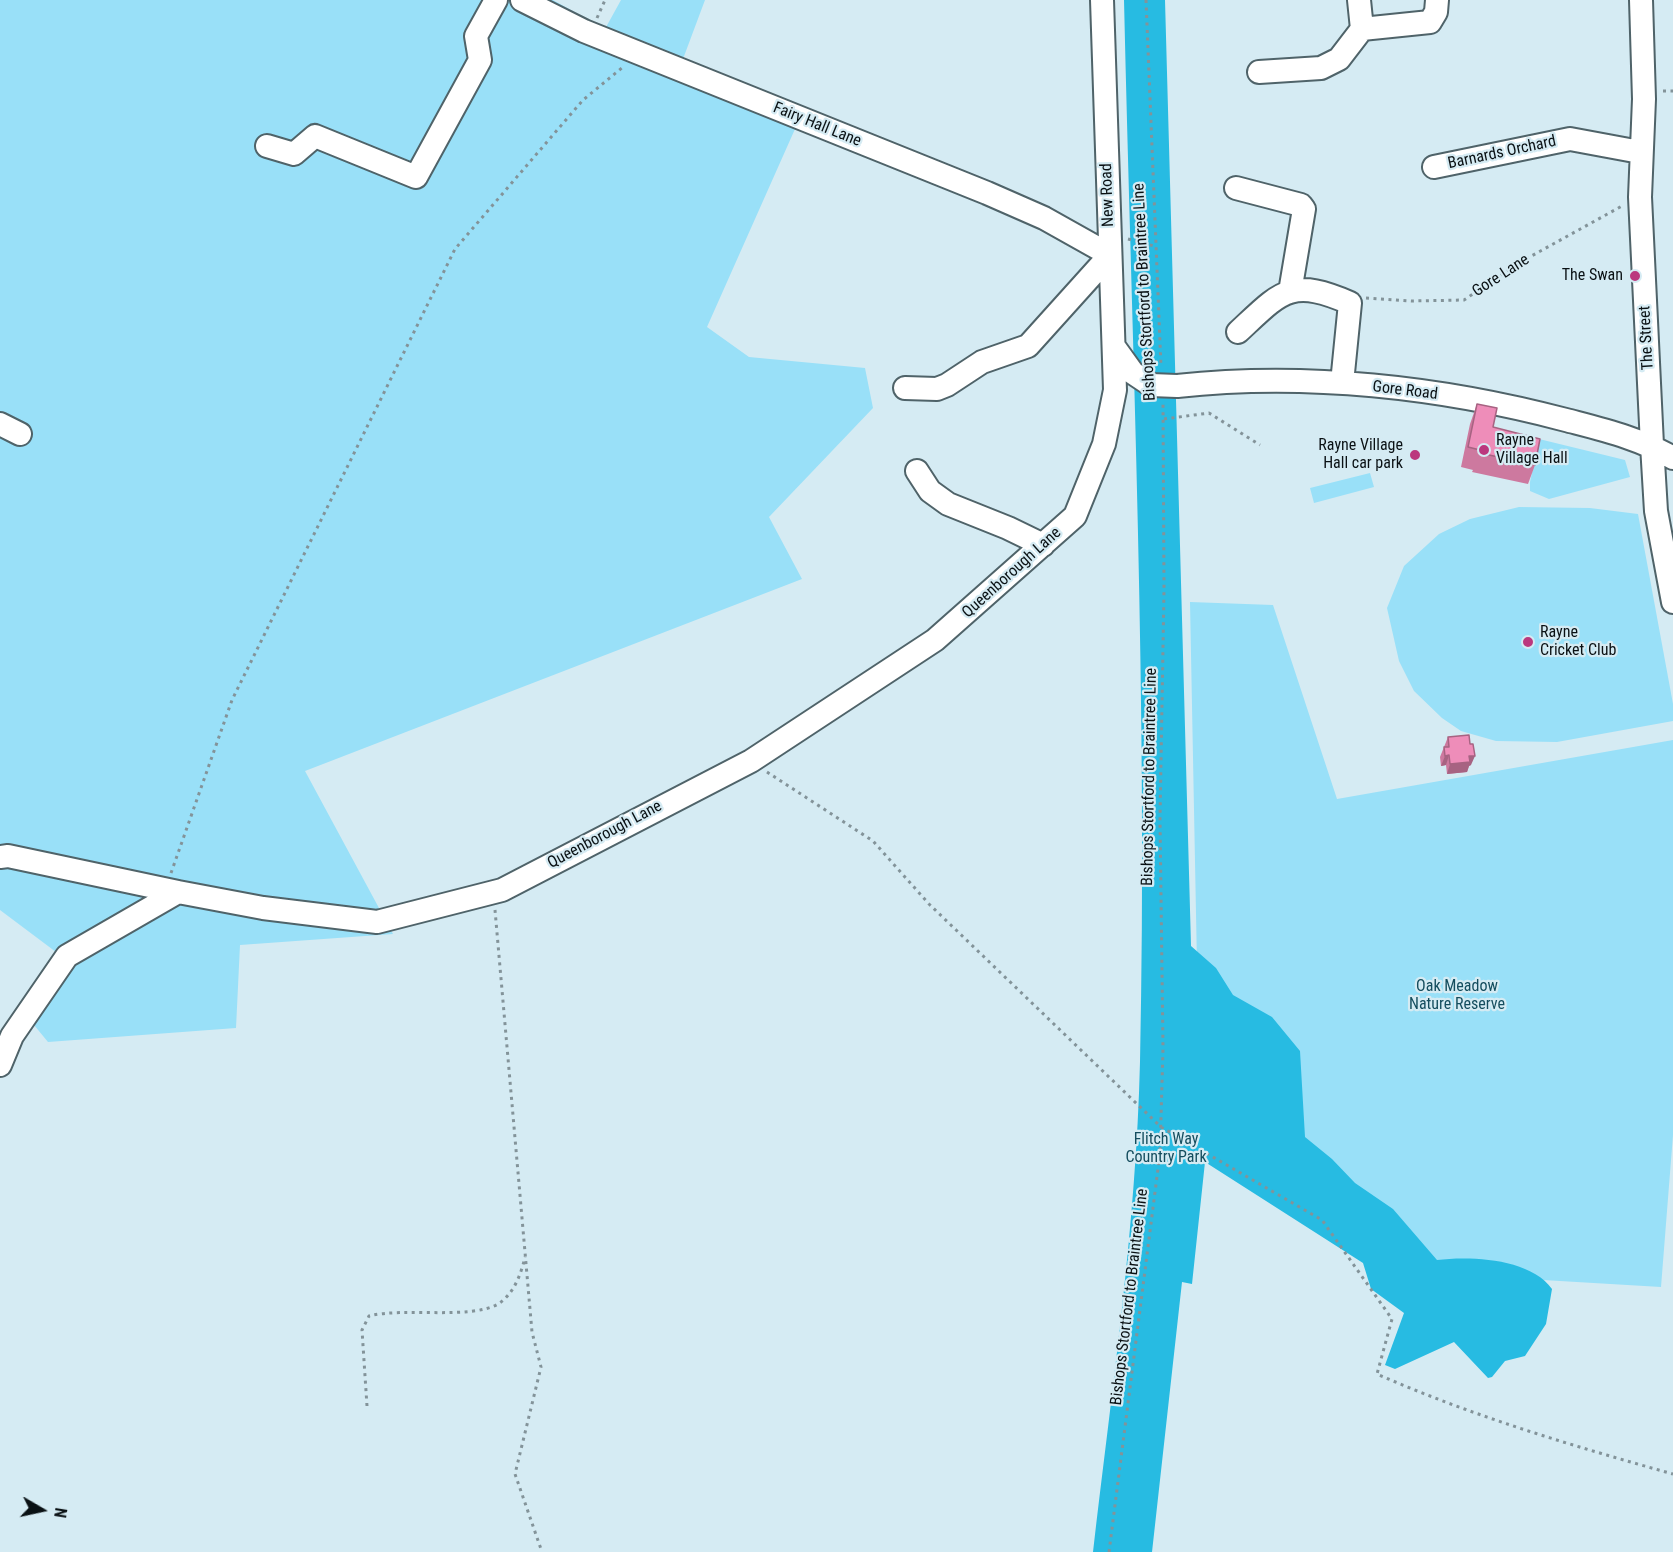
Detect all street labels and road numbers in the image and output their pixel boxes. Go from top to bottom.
street label: Fairy Hall Lane [770,99,864,151]
street label: Barnards Orchard [1446,132,1558,174]
street label: New Road [1097,163,1119,227]
street label: Bishops Stortford to Braintree Line [1130,183,1160,401]
street label: Gore Lane [1469,251,1533,301]
street label: The Street [1636,305,1658,371]
street label: Gore Road [1371,377,1439,405]
street label: Queenborough Lane [959,524,1065,622]
street label: Bishops Stortford to Braintree Line [1138,668,1162,886]
street label: Queenborough Lane [545,797,665,873]
street label: Bishops Stortford to Braintree Line [1107,1188,1153,1406]

